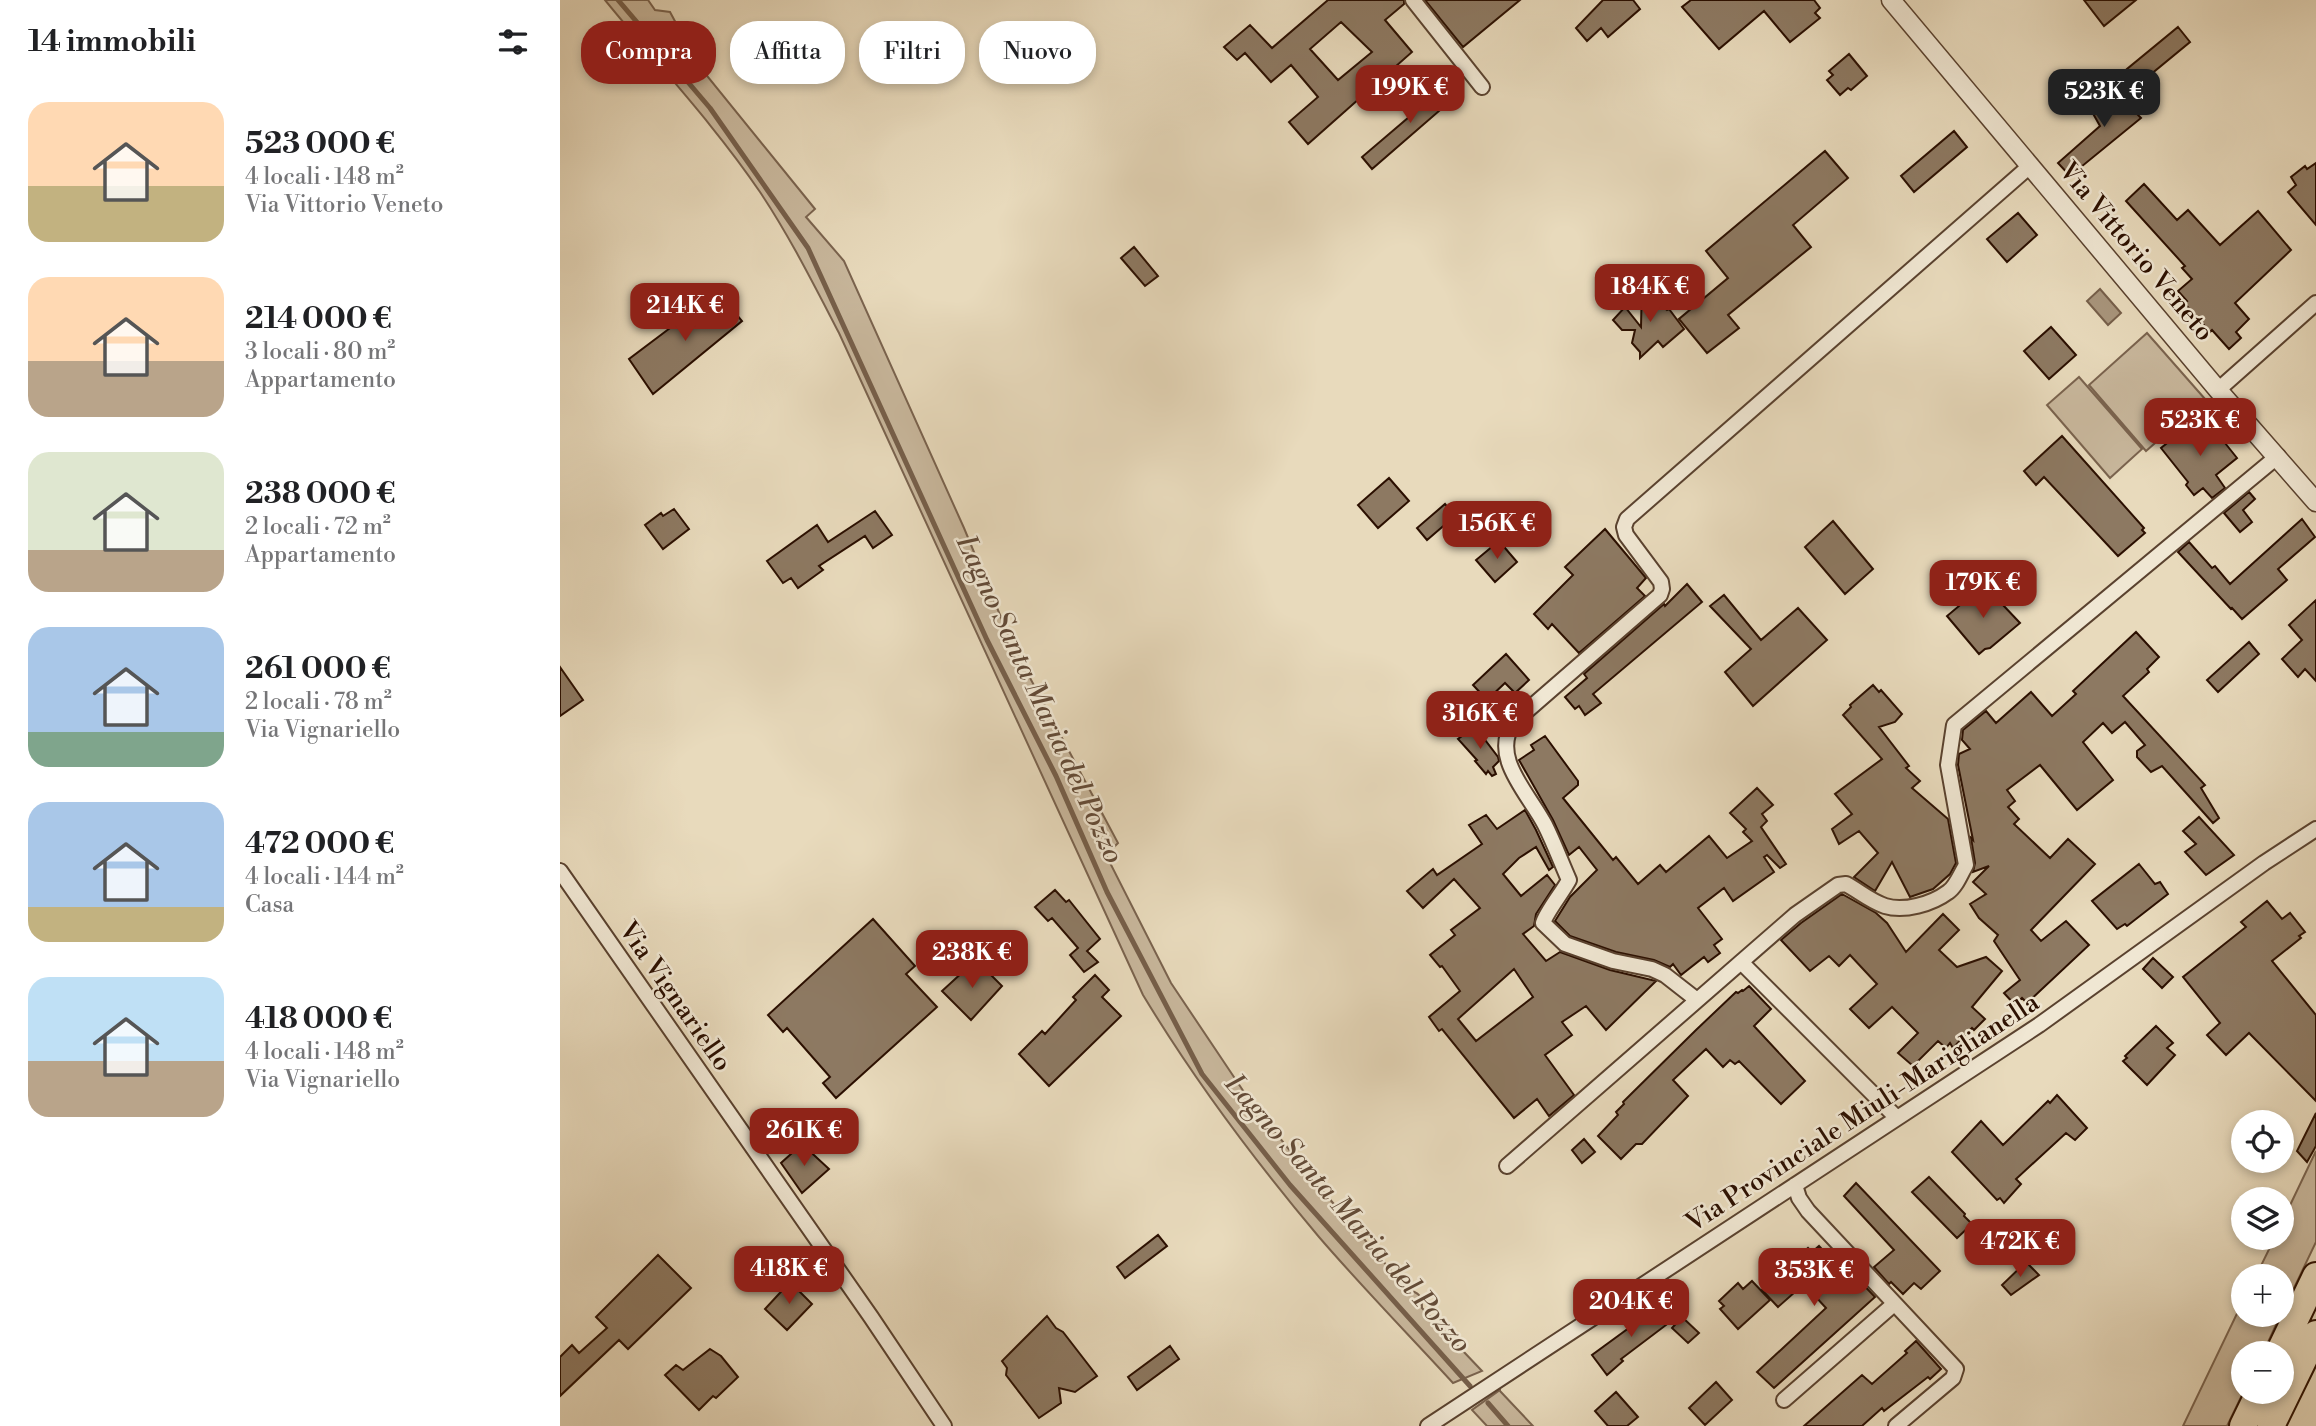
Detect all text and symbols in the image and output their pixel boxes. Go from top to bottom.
chip: Compra [581,21,716,84]
chip: Affitta [730,21,845,84]
chip: Filtri [859,21,965,84]
chip: Nuovo [979,21,1096,84]
text: 14 immobili [28,23,196,61]
icon: filters [494,23,532,61]
pin: 199K € [1353,66,1467,125]
pin: 523K € [2047,69,2161,129]
text: 199K € [1372,74,1448,102]
text: 523K € [2064,78,2144,106]
text: 523 000 € [245,125,395,163]
icon: home [84,130,168,214]
street label: Via Vittorio Veneto [2051,155,2221,348]
text: 4 locali · 148 m² [245,163,404,191]
text: Via Vittorio Veneto [245,191,443,219]
pin: 184K € [1593,264,1707,324]
text: 184K € [1611,273,1689,301]
pin: 214K € [628,284,742,343]
text: 214K € [646,292,724,320]
text: 214 000 € [245,300,392,338]
icon: home [84,305,168,389]
text: 3 locali · 80 m² [245,338,395,366]
text: Appartamento [245,366,396,394]
pin: 523K € [2143,398,2257,458]
text: 523K € [2160,407,2240,435]
text: 238 000 € [245,475,395,513]
icon: home [84,480,168,564]
pin: 156K € [1440,502,1554,561]
text: 156K € [1458,510,1536,538]
text: 2 locali · 72 m² [245,513,391,541]
water label: Lagno Santa Maria del Pozzo [948,529,1131,869]
text: Appartamento [245,541,396,569]
pin: 179K € [1926,560,2040,620]
text: 179K € [1946,569,2020,597]
text: 261 000 € [245,650,391,688]
icon: home [84,655,168,739]
text: 2 locali · 78 m² [245,688,392,716]
pin: 316K € [1423,692,1537,751]
text: 316K € [1442,700,1518,728]
text: Via Vignariello [245,716,400,744]
text: 472 000 € [245,825,394,863]
icon: home [84,830,168,914]
text: 4 locali · 144 m² [245,863,404,891]
text: Casa [245,891,294,919]
street label: Via Vignariello [611,915,739,1078]
pin: 238K € [915,930,1029,990]
text: 238K € [932,939,1012,967]
street label: Via Provinciale Miuli-Mariglianella [1679,986,2046,1240]
text: 418 000 € [245,1000,392,1038]
icon: home [84,1005,168,1089]
text: 4 locali · 148 m² [245,1038,404,1066]
text: Via Vignariello [245,1066,400,1094]
water label: Lagno Santa Maria del Pozzo [1217,1067,1478,1361]
pin: 261K € [747,1108,861,1168]
map controls [2231,1110,2294,1404]
button: locate [2231,1110,2294,1173]
text: 261K € [766,1117,842,1145]
button: layers [2231,1187,2294,1250]
pin: 472K € [1963,1220,2077,1279]
text: 472K € [1980,1228,2060,1256]
pin: 418K € [732,1246,846,1306]
pin: 353K € [1757,1248,1871,1308]
text: 418K € [750,1255,828,1283]
text: 353K € [1774,1257,1854,1285]
button: + [2231,1264,2294,1327]
pin: 204K € [1574,1280,1688,1339]
text: 204K € [1589,1288,1673,1316]
button: − [2231,1341,2294,1404]

